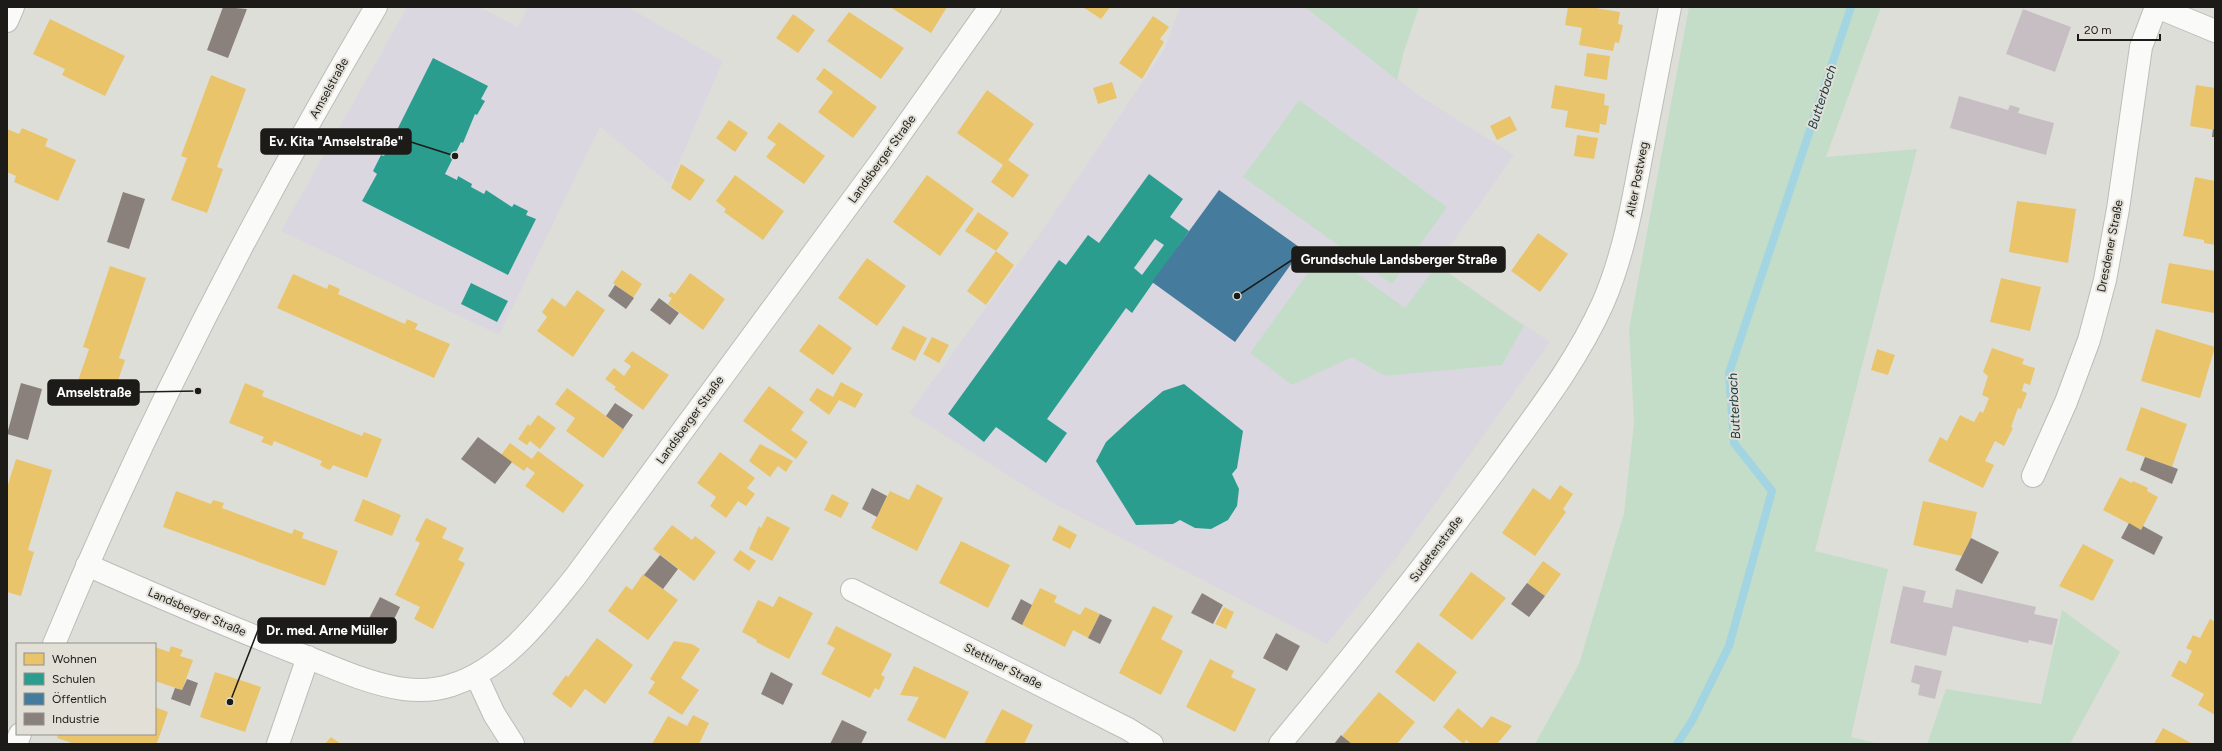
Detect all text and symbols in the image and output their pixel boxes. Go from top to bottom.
scale bar [2078,16,2160,42]
text: 20 m [2084,23,2112,37]
street label: Amselstraße [307,55,352,121]
water label: Butterbach [1805,63,1839,131]
street label: Landsberger Straße [845,112,919,206]
callout: Ev. Kita "Amselstraße" [261,129,411,154]
text: Ev. Kita "Amselstraße" [269,134,403,149]
street label: Alter Postweg [1623,141,1651,217]
street label: Dresdener Straße [2094,198,2126,293]
callout: Grundschule Landsberger Straße [1292,247,1505,272]
text: Grundschule Landsberger Straße [1301,252,1497,267]
water label: Butterbach [1725,372,1743,440]
street label: Landsberger Straße [653,373,727,467]
callout: Amselstraße [48,380,139,405]
text: Amselstraße [56,385,132,400]
street label: Sudetenstraße [1407,513,1466,585]
street label: Landsberger Straße [146,585,249,639]
callout: Dr. med. Arne Müller [258,618,396,643]
text: Dr. med. Arne Müller [266,623,388,638]
street label: Stettiner Straße [962,640,1045,692]
legend [16,643,156,735]
text: Wohnen [52,652,97,666]
text: Schulen [52,672,95,686]
text: Öffentlich [52,692,107,706]
text: Industrie [52,712,100,726]

